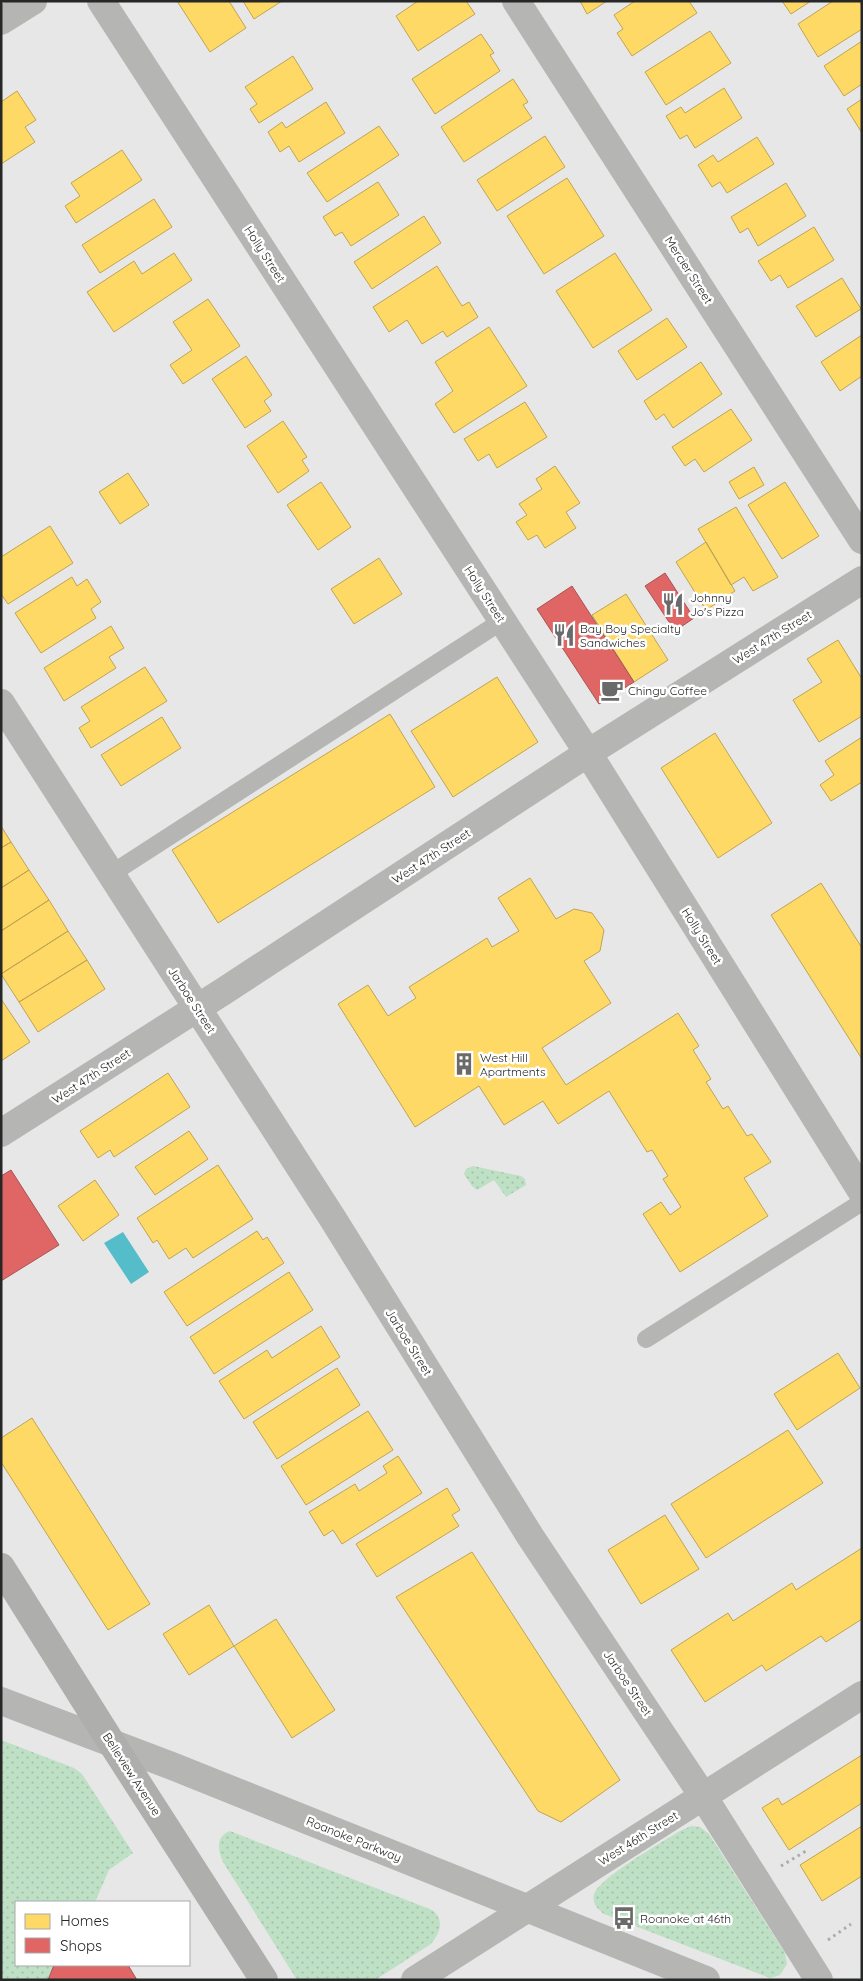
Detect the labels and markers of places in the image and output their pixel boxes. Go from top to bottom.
place label: Johnny Jo's Pizza [690,590,744,619]
restaurant icon: Johnny Jo's Pizza [660,591,686,617]
place label: Bay Boy Specialty Sandwiches [580,621,681,650]
restaurant icon: Bay Boy Specialty Sandwiches [551,622,577,648]
cafe icon: Chingu Coffee [599,677,625,703]
place label: Chingu Coffee [628,683,707,698]
place label: West Hill Apartments [480,1050,546,1079]
building icon: West Hill Apartments [451,1051,477,1077]
bus stop icon: Roanoke at 46th [611,1905,637,1931]
place label: Roanoke at 46th [640,1911,731,1926]

